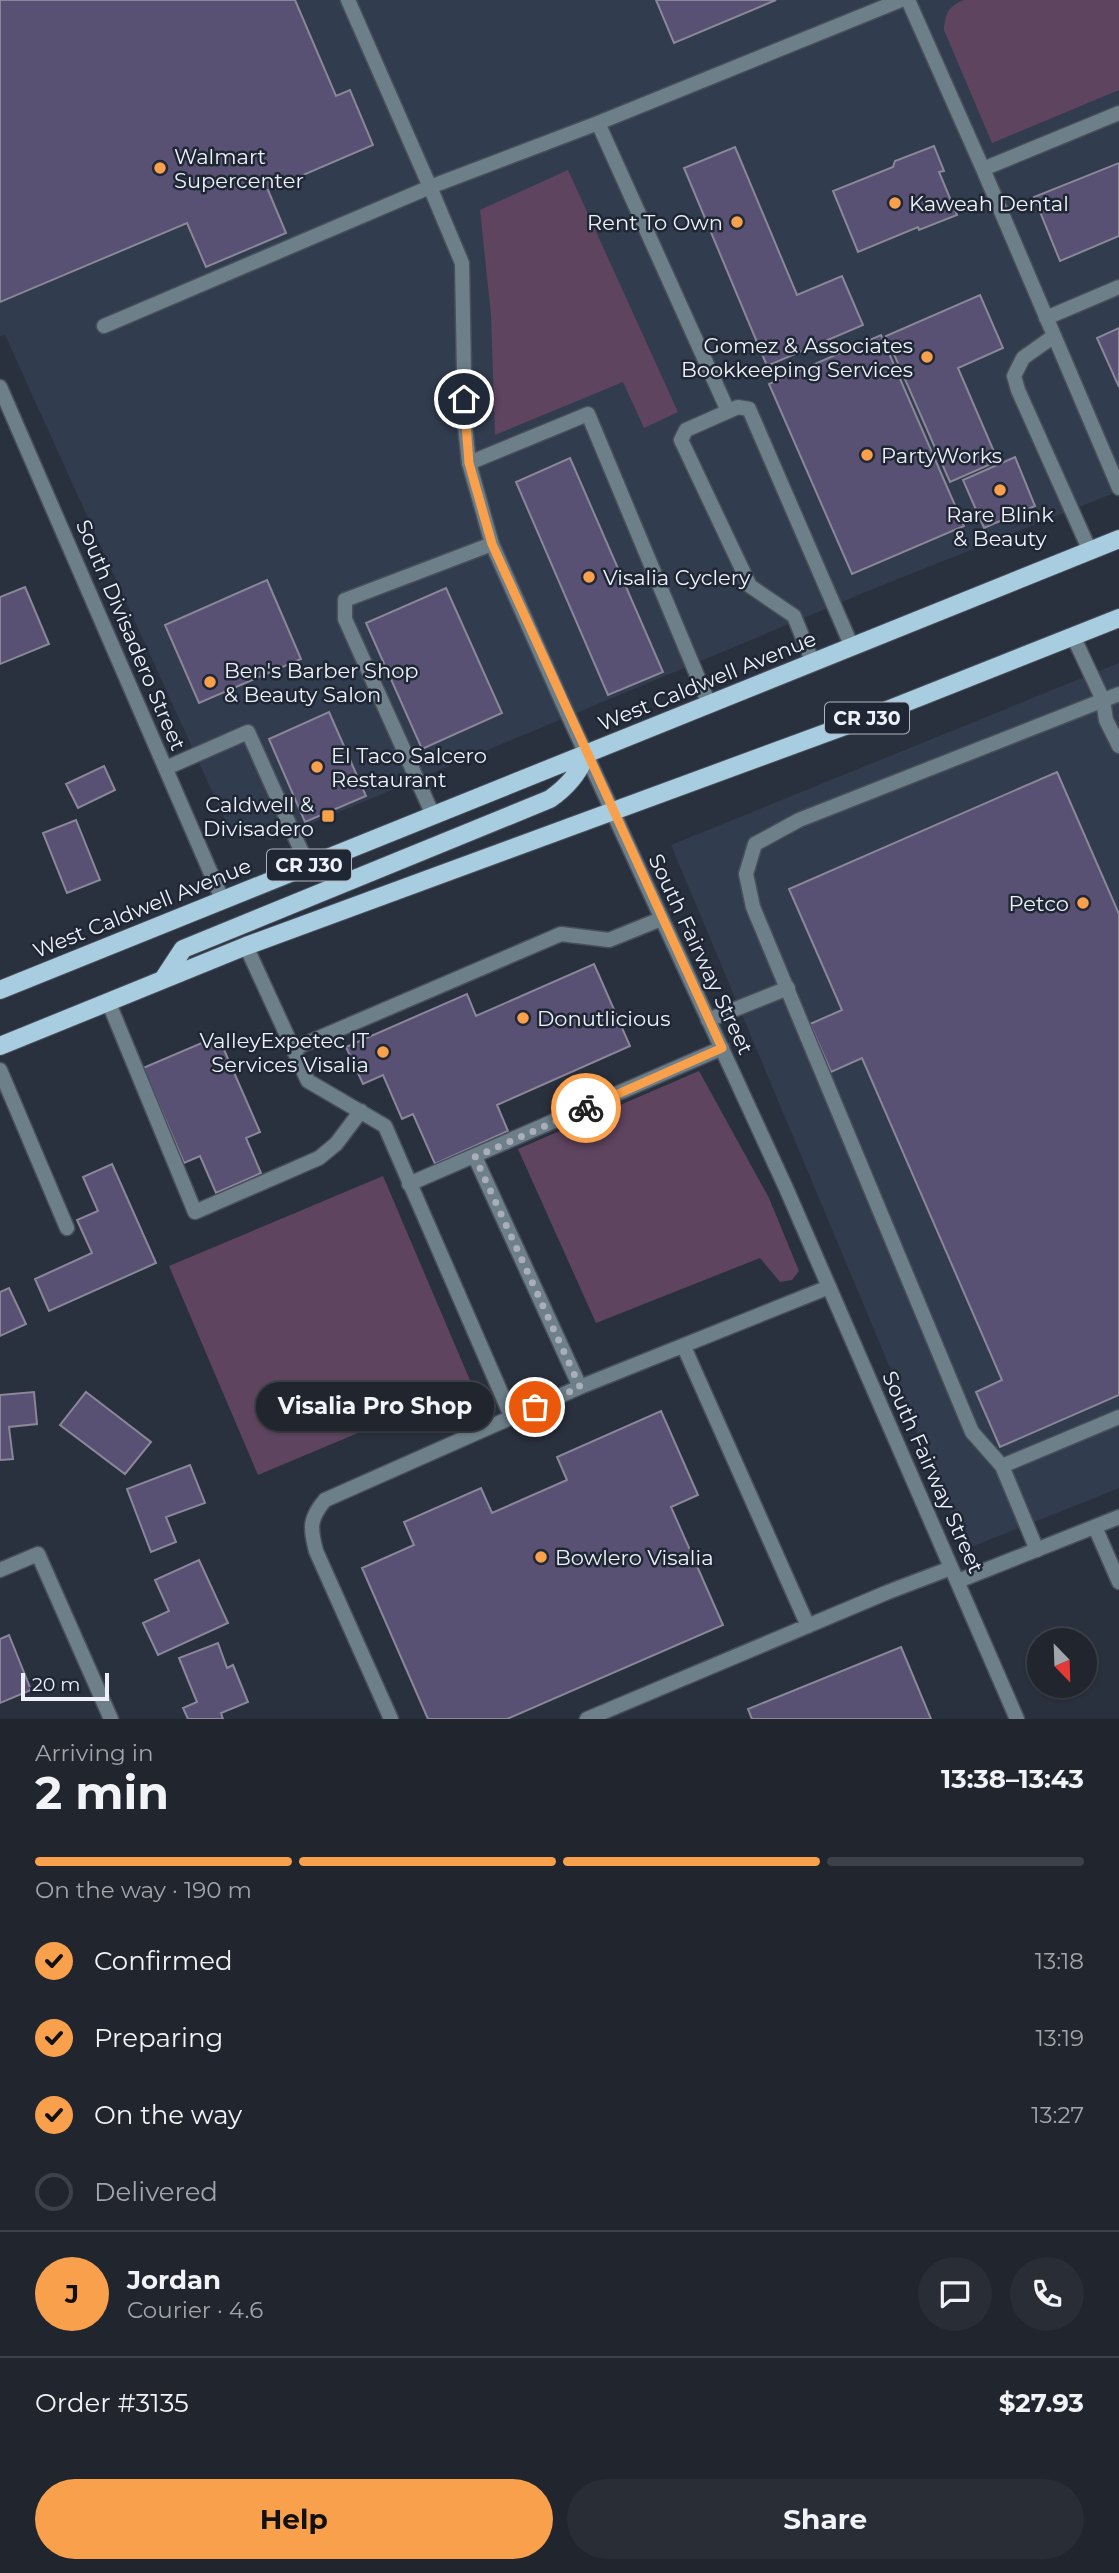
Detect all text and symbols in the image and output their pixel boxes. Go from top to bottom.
place label: Walmart Supercenter [174,144,304,193]
marker: Walmart Supercenter [152,160,168,176]
place label: Kaweah Dental [909,191,1069,216]
marker: Kaweah Dental [887,195,903,211]
place label: Rent To Own [587,210,723,235]
marker: Rent To Own [729,214,745,230]
place label: Gomez & Associates Bookkeeping Services [681,333,913,382]
marker: Gomez & Associates Bookkeeping Services [919,349,935,365]
pin [434,369,494,429]
icon: home [445,380,483,418]
place label: PartyWorks [881,443,1002,468]
marker: PartyWorks [859,447,875,463]
marker: Rare Blink & Beauty [992,482,1008,498]
place label: Rare Blink & Beauty [946,502,1054,551]
street label: South Divisadero Street [71,516,191,754]
place label: Visalia Cyclery [603,565,751,590]
marker: Visalia Cyclery [581,569,597,585]
street label: West Caldwell Avenue [594,626,820,736]
place label: Ben's Barber Shop & Beauty Salon [224,658,419,707]
marker: Ben's Barber Shop & Beauty Salon [202,674,218,690]
road number: CR J30 [825,702,909,734]
place label: El Taco Salcero Restaurant [331,743,487,792]
marker: El Taco Salcero Restaurant [309,759,325,775]
place label: Caldwell & Divisadero [203,792,314,841]
marker: Caldwell & Divisadero [320,808,336,824]
road number: CR J30 [267,850,351,880]
street label: South Fairway Street [644,850,758,1058]
street label: West Caldwell Avenue [29,853,255,963]
place label: Petco [1009,891,1069,916]
marker: Petco [1075,895,1091,911]
place label: Donutlicious [537,1006,670,1031]
marker: Donutlicious [515,1010,531,1026]
place label: ValleyExpetec IT Services Visalia [199,1028,369,1077]
marker: ValleyExpetec IT Services Visalia [375,1044,391,1060]
courier [551,1073,621,1143]
icon: bike [567,1089,605,1127]
street label: South Fairway Street [877,1367,989,1577]
pin [505,1377,565,1437]
callout: Visalia Pro Shop [255,1382,493,1432]
icon: bag [516,1388,554,1426]
text: Visalia Pro Shop [278,1392,472,1420]
place label: Bowlero Visalia [555,1545,714,1570]
marker: Bowlero Visalia [533,1549,549,1565]
north arrow [1027,1628,1097,1698]
map controls [1027,1628,1097,1698]
scale bar [21,1670,108,1702]
text: 20 m [32,1673,80,1696]
text: Arriving in [35,1739,154,1767]
text: 13:38–13:43 [941,1763,1084,1795]
text: 2 min [35,1764,169,1821]
text: On the way · 190 m [35,1876,252,1904]
icon: check [35,1942,73,1980]
text: Confirmed [94,1945,233,1977]
text: 13:18 [1035,1947,1084,1975]
icon: check [35,2019,73,2057]
text: Preparing [94,2022,223,2054]
text: 13:19 [1036,2024,1084,2052]
icon: check [35,2096,73,2134]
text: On the way [94,2099,242,2131]
text: 13:27 [1031,2101,1084,2129]
text: Delivered [94,2176,218,2208]
button: chat [918,2257,992,2331]
button: phone [1010,2257,1084,2331]
text: Jordan [127,2264,221,2296]
text: J [65,2278,79,2310]
text: Courier · 4.6 [127,2296,263,2324]
text: Order #3135 [35,2387,189,2419]
text: $27.93 [999,2387,1084,2419]
button: Help [35,2479,553,2559]
button: Share [567,2479,1084,2559]

